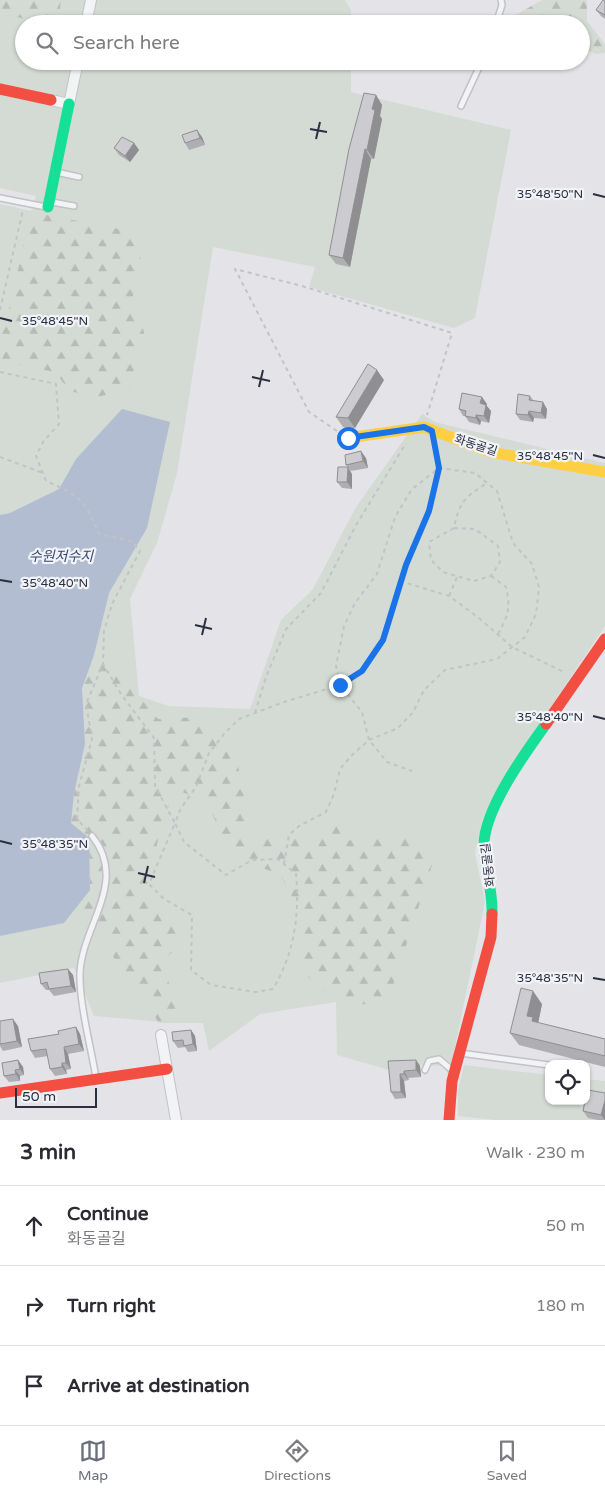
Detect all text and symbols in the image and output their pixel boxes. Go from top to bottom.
search box [15,15,590,70]
icon: search [33,29,61,57]
text: Search here [73,32,180,54]
text: 35°48'50"N [517,187,583,201]
text: 35°48'45"N [22,314,88,328]
route start [337,427,360,450]
street label: 화동골길 [453,432,499,458]
text: 35°48'45"N [517,449,583,463]
water label: 수원저수지 [29,548,94,565]
text: 35°48'40"N [22,576,88,590]
route end [329,674,352,697]
text: 35°48'40"N [517,710,583,724]
text: 35°48'35"N [22,837,88,851]
street label: 화동골길 [478,842,498,888]
text: 35°48'35"N [517,971,583,985]
map controls [545,1060,590,1105]
button: locate [545,1060,590,1105]
scale bar [15,1085,98,1108]
text: 50 m [22,1088,56,1105]
text: 3 min [20,1140,76,1165]
text: Walk · 230 m [486,1143,585,1163]
text: Continue [67,1203,149,1225]
icon: ahead [20,1212,48,1240]
text: 50 m [546,1216,585,1236]
text: 화동골길 [67,1229,126,1249]
icon: right [20,1292,48,1320]
text: Turn right [67,1295,155,1317]
text: 180 m [536,1296,585,1316]
icon: arrive [20,1372,48,1400]
text: Arrive at destination [67,1375,250,1397]
tab: Map [78,1437,108,1484]
tab: Directions [264,1437,331,1484]
tab: Saved [487,1437,527,1484]

